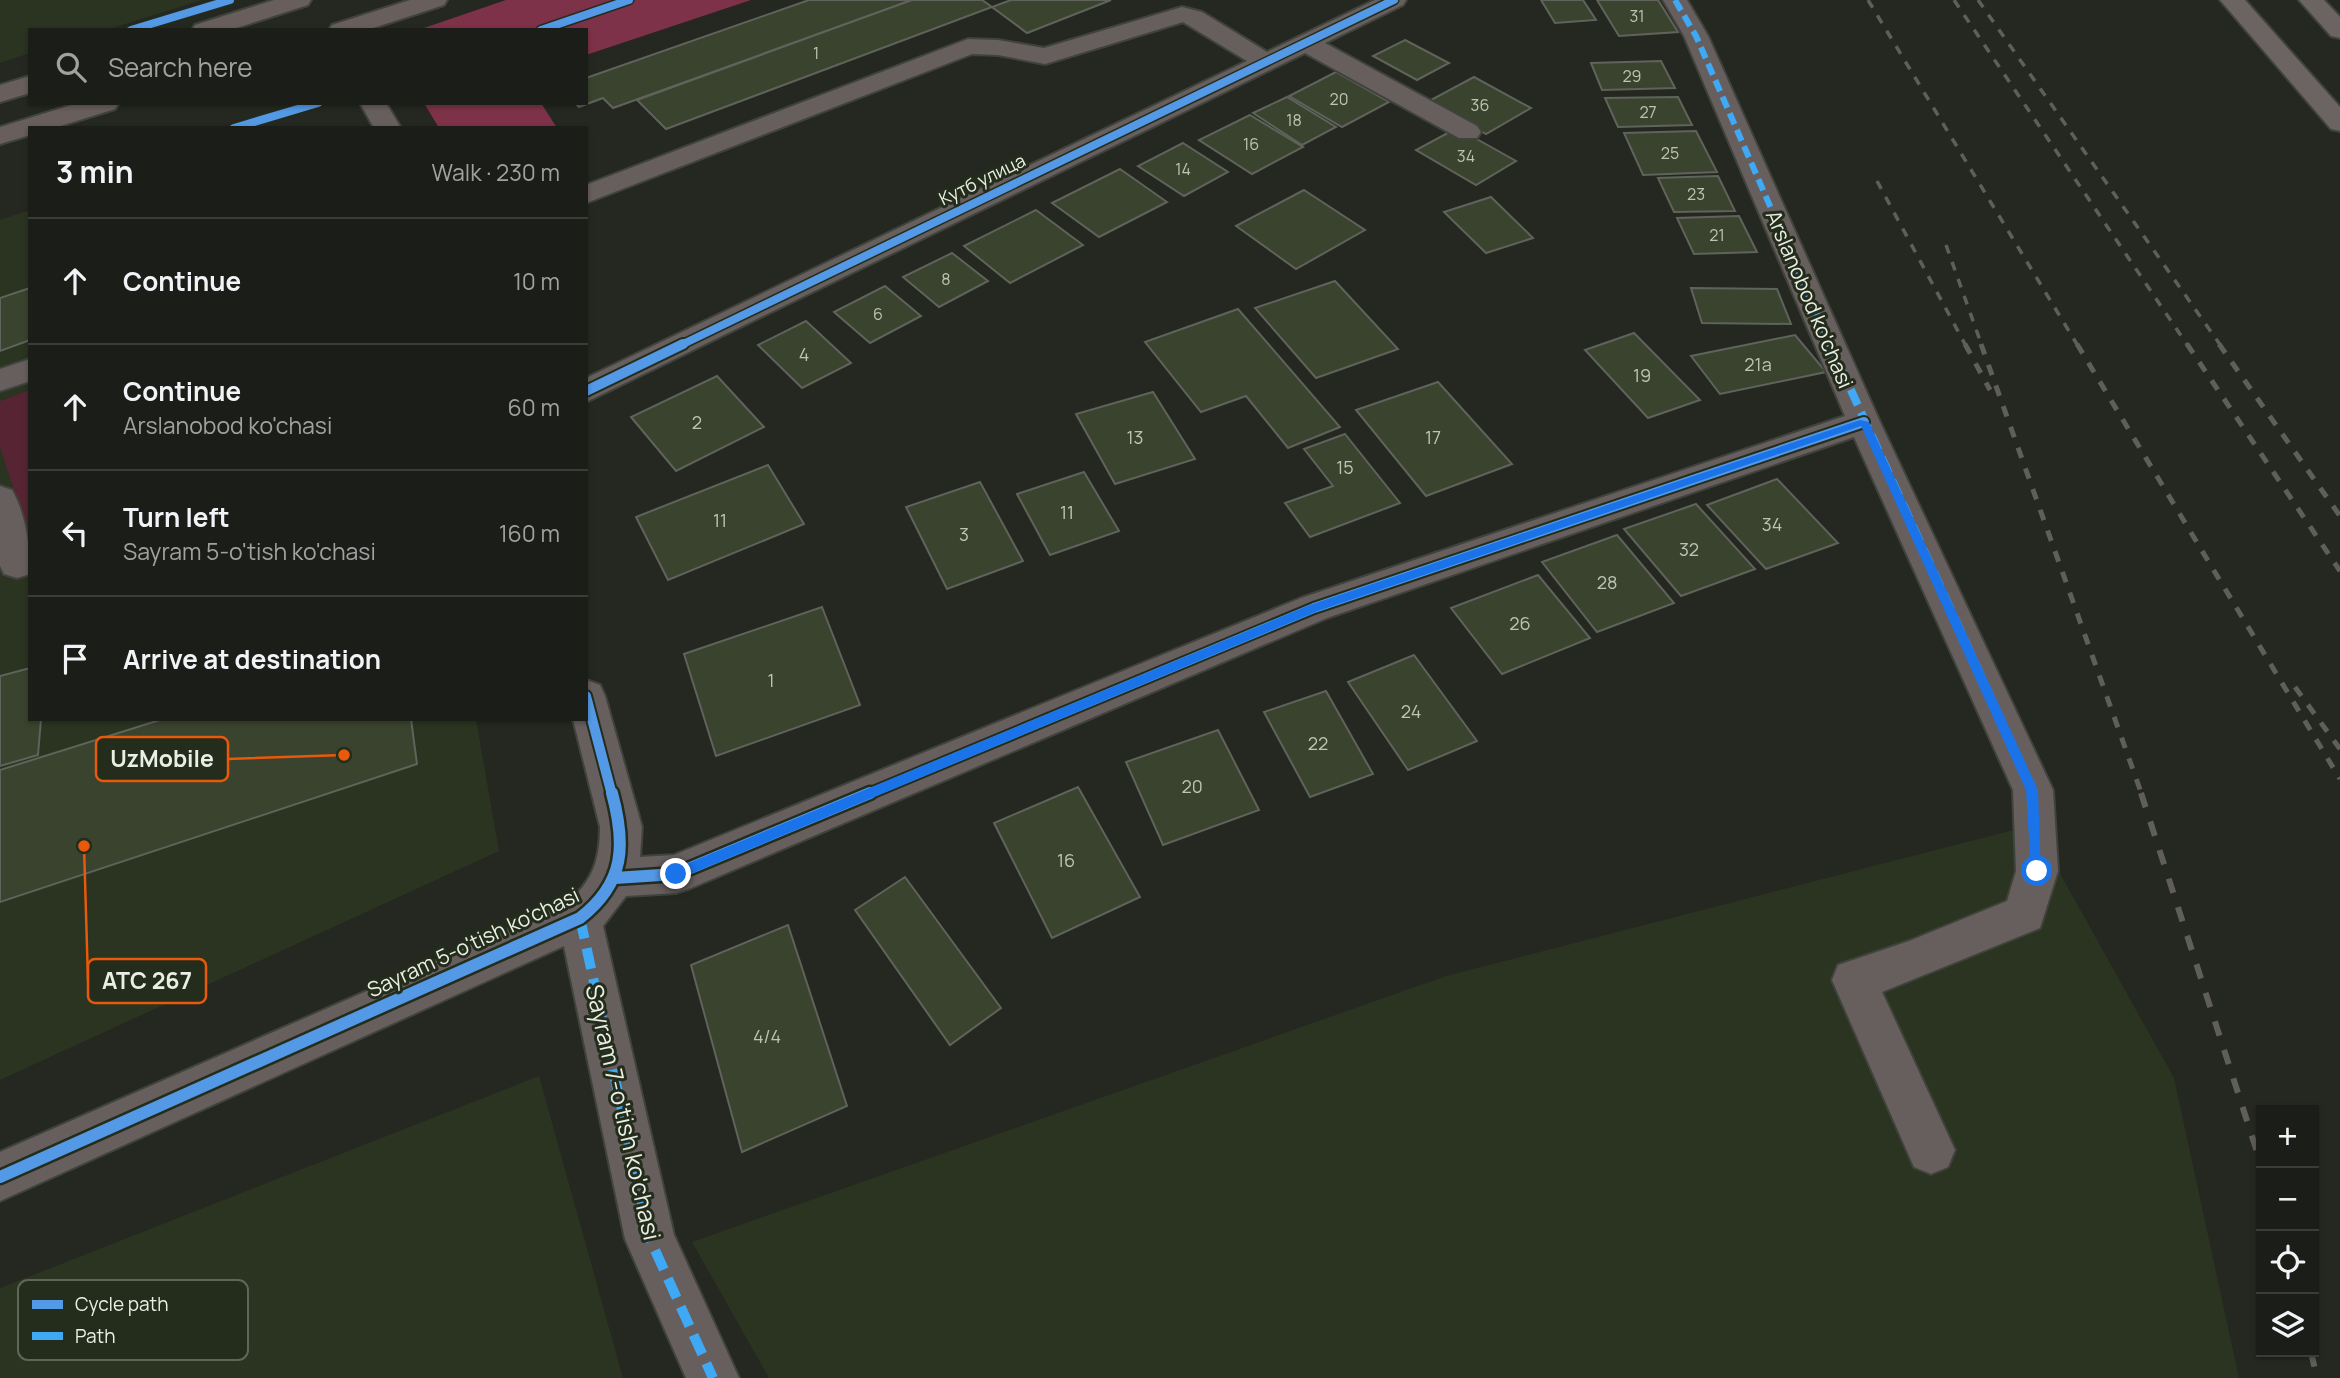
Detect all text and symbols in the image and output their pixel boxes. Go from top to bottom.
house number: 31 [1629,5,1645,27]
search box [28,28,588,105]
house number: 1 [813,42,819,64]
icon: search [52,48,90,86]
text: Search here [108,49,253,85]
house number: 29 [1622,65,1642,87]
house number: 20 [1330,88,1348,110]
house number: 36 [1471,94,1489,116]
house number: 27 [1639,101,1657,123]
house number: 18 [1286,109,1302,131]
house number: 16 [1243,133,1259,155]
house number: 25 [1661,142,1679,164]
house number: 34 [1457,145,1475,167]
street label: Кутб улица [935,148,1029,210]
text: 3 min [56,151,134,192]
text: Walk · 230 m [432,156,560,188]
house number: 14 [1175,158,1191,180]
house number: 23 [1687,183,1705,205]
street label: Arslanobod ko'chasi [1760,206,1860,392]
house number: 21 [1709,224,1725,246]
icon: ahead [56,262,94,300]
text: Continue [123,263,241,299]
text: 10 m [513,265,560,297]
house number: 8 [941,268,951,290]
house number: 6 [873,303,883,325]
house number: 4 [799,342,809,366]
house number: 21a [1744,352,1772,376]
house number: 19 [1633,363,1651,387]
text: Continue [123,373,241,409]
icon: ahead [56,388,94,426]
text: 60 m [508,391,560,423]
text: Arslanobod ko'chasi [123,409,332,441]
house number: 2 [692,410,702,434]
house number: 13 [1127,425,1143,449]
house number: 17 [1425,425,1441,449]
house number: 15 [1336,455,1354,479]
text: Turn left [123,499,230,535]
house number: 11 [1060,500,1074,524]
house number: 11 [713,508,727,532]
house number: 34 [1762,512,1782,536]
icon: left [56,514,94,552]
text: 160 m [499,517,560,549]
house number: 3 [959,522,969,546]
text: Sayram 5-o'tish ko'chasi [123,535,376,567]
house number: 32 [1679,537,1699,561]
house number: 28 [1597,570,1617,594]
house number: 26 [1509,611,1531,635]
icon: arrive [56,640,94,678]
text: Arrive at destination [123,641,381,677]
house number: 1 [767,668,775,692]
house number: 24 [1401,699,1421,723]
house number: 22 [1308,731,1328,755]
callout: UzMobile [96,737,228,781]
text: UzMobile [110,742,214,774]
house number: 20 [1181,774,1203,798]
house number: 16 [1057,848,1075,872]
route start [2021,855,2052,886]
route end [660,858,691,889]
street label: Sayram 5-o'tish ko'chasi [362,881,584,1003]
callout: АТС 267 [88,959,206,1003]
text: АТС 267 [102,964,192,996]
street label: Sayram 7-o'tish ko'chasi [578,981,670,1243]
house number: 4/4 [753,1024,781,1048]
map controls [2256,1105,2319,1357]
button: + [2256,1105,2319,1168]
button: − [2256,1168,2319,1231]
button: locate [2256,1231,2319,1294]
legend [18,1280,248,1360]
text: Cycle path [75,1291,169,1317]
button: layers [2256,1294,2319,1357]
text: Path [75,1323,115,1349]

